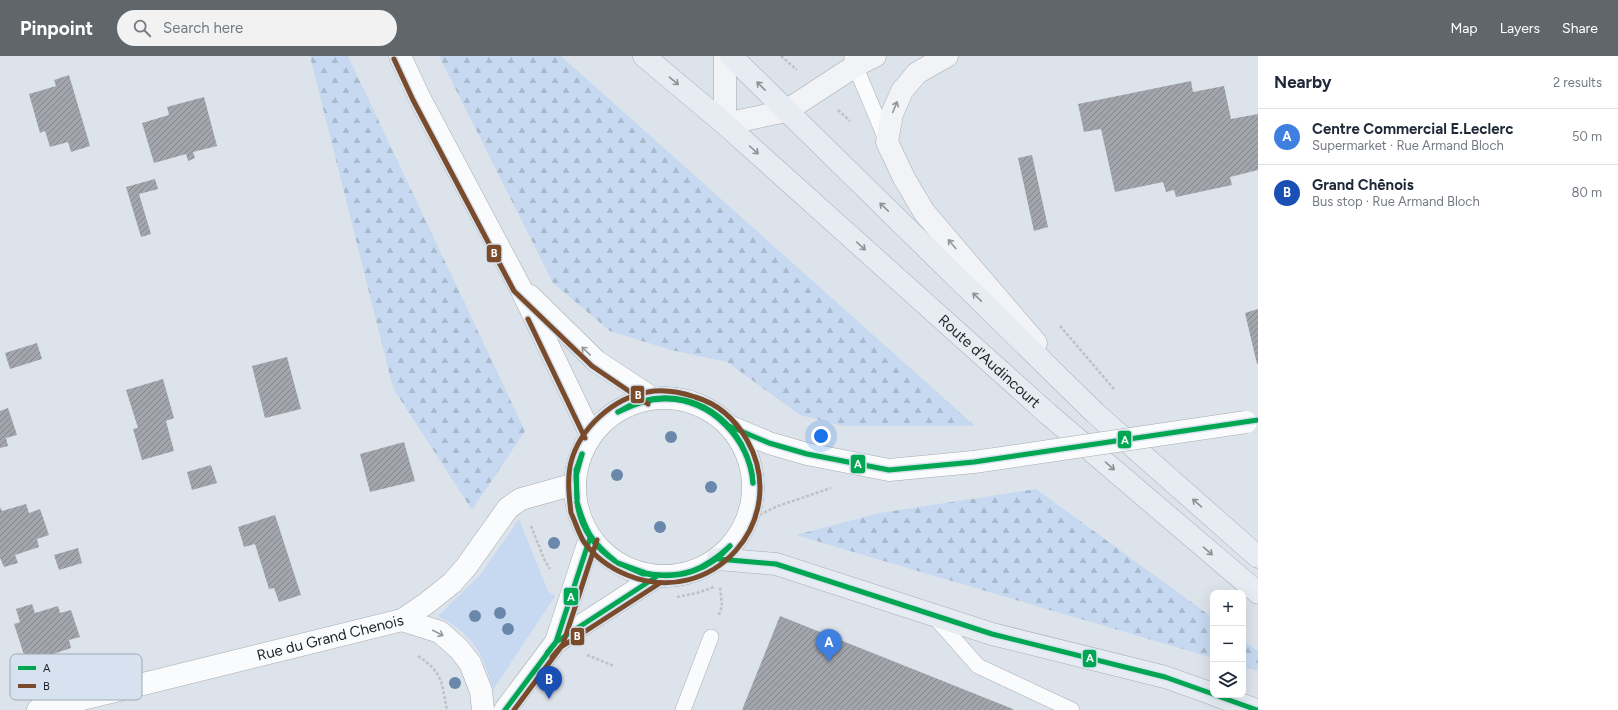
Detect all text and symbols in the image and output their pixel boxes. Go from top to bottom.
search box [117,10,397,46]
text: Pinpoint [20,17,93,40]
icon: search [131,17,153,39]
text: Search here [163,19,243,37]
text: Map [1450,20,1478,37]
text: Layers [1500,20,1540,37]
text: Share [1562,20,1598,37]
text: Nearby [1274,72,1332,92]
text: 2 results [1553,75,1602,90]
one-way arrow [669,77,679,86]
one-way arrow [756,81,766,91]
one-way arrow [892,102,899,114]
text: Centre Commercial E.Leclerc [1312,120,1513,138]
text: A [1282,129,1292,144]
text: 50 m [1572,129,1602,144]
text: Supermarket · Rue Armand Bloch [1312,138,1504,153]
one-way arrow [749,145,759,155]
text: Grand Chênois [1312,176,1414,194]
text: B [1283,185,1291,200]
text: 80 m [1571,185,1602,200]
text: Bus stop · Rue Armand Bloch [1312,194,1480,209]
one-way arrow [879,202,889,211]
one-way arrow [947,239,956,250]
one-way arrow [856,242,867,251]
line badge: B [486,244,502,263]
text: B [491,247,498,260]
one-way arrow [972,293,982,302]
street label: Route d'Audincourt [935,311,1044,412]
one-way arrow [581,346,591,356]
line badge: B [630,385,645,404]
text: B [635,389,642,402]
your location [811,426,831,446]
line badge: A [1117,430,1132,449]
text: A [1121,434,1129,447]
line badge: A [850,454,866,474]
text: A [854,458,862,471]
one-way arrow [1104,462,1115,471]
one-way arrow [1192,499,1202,508]
one-way arrow [1203,546,1214,555]
line badge: A [563,587,579,606]
map controls [1210,590,1246,698]
button: + [1210,590,1246,626]
text: A [567,591,575,604]
street label: Rue du Grand Chenois [255,611,405,665]
button: − [1210,626,1246,662]
line badge: B [570,627,585,646]
one-way arrow [432,629,444,637]
pin: A [816,629,842,662]
text: B [574,630,581,643]
line badge: A [1082,649,1097,668]
text: A [1086,652,1094,665]
legend [10,654,142,700]
text: A [43,662,51,675]
button: layers [1210,662,1246,698]
pin: B [536,666,562,699]
text: B [43,680,50,693]

